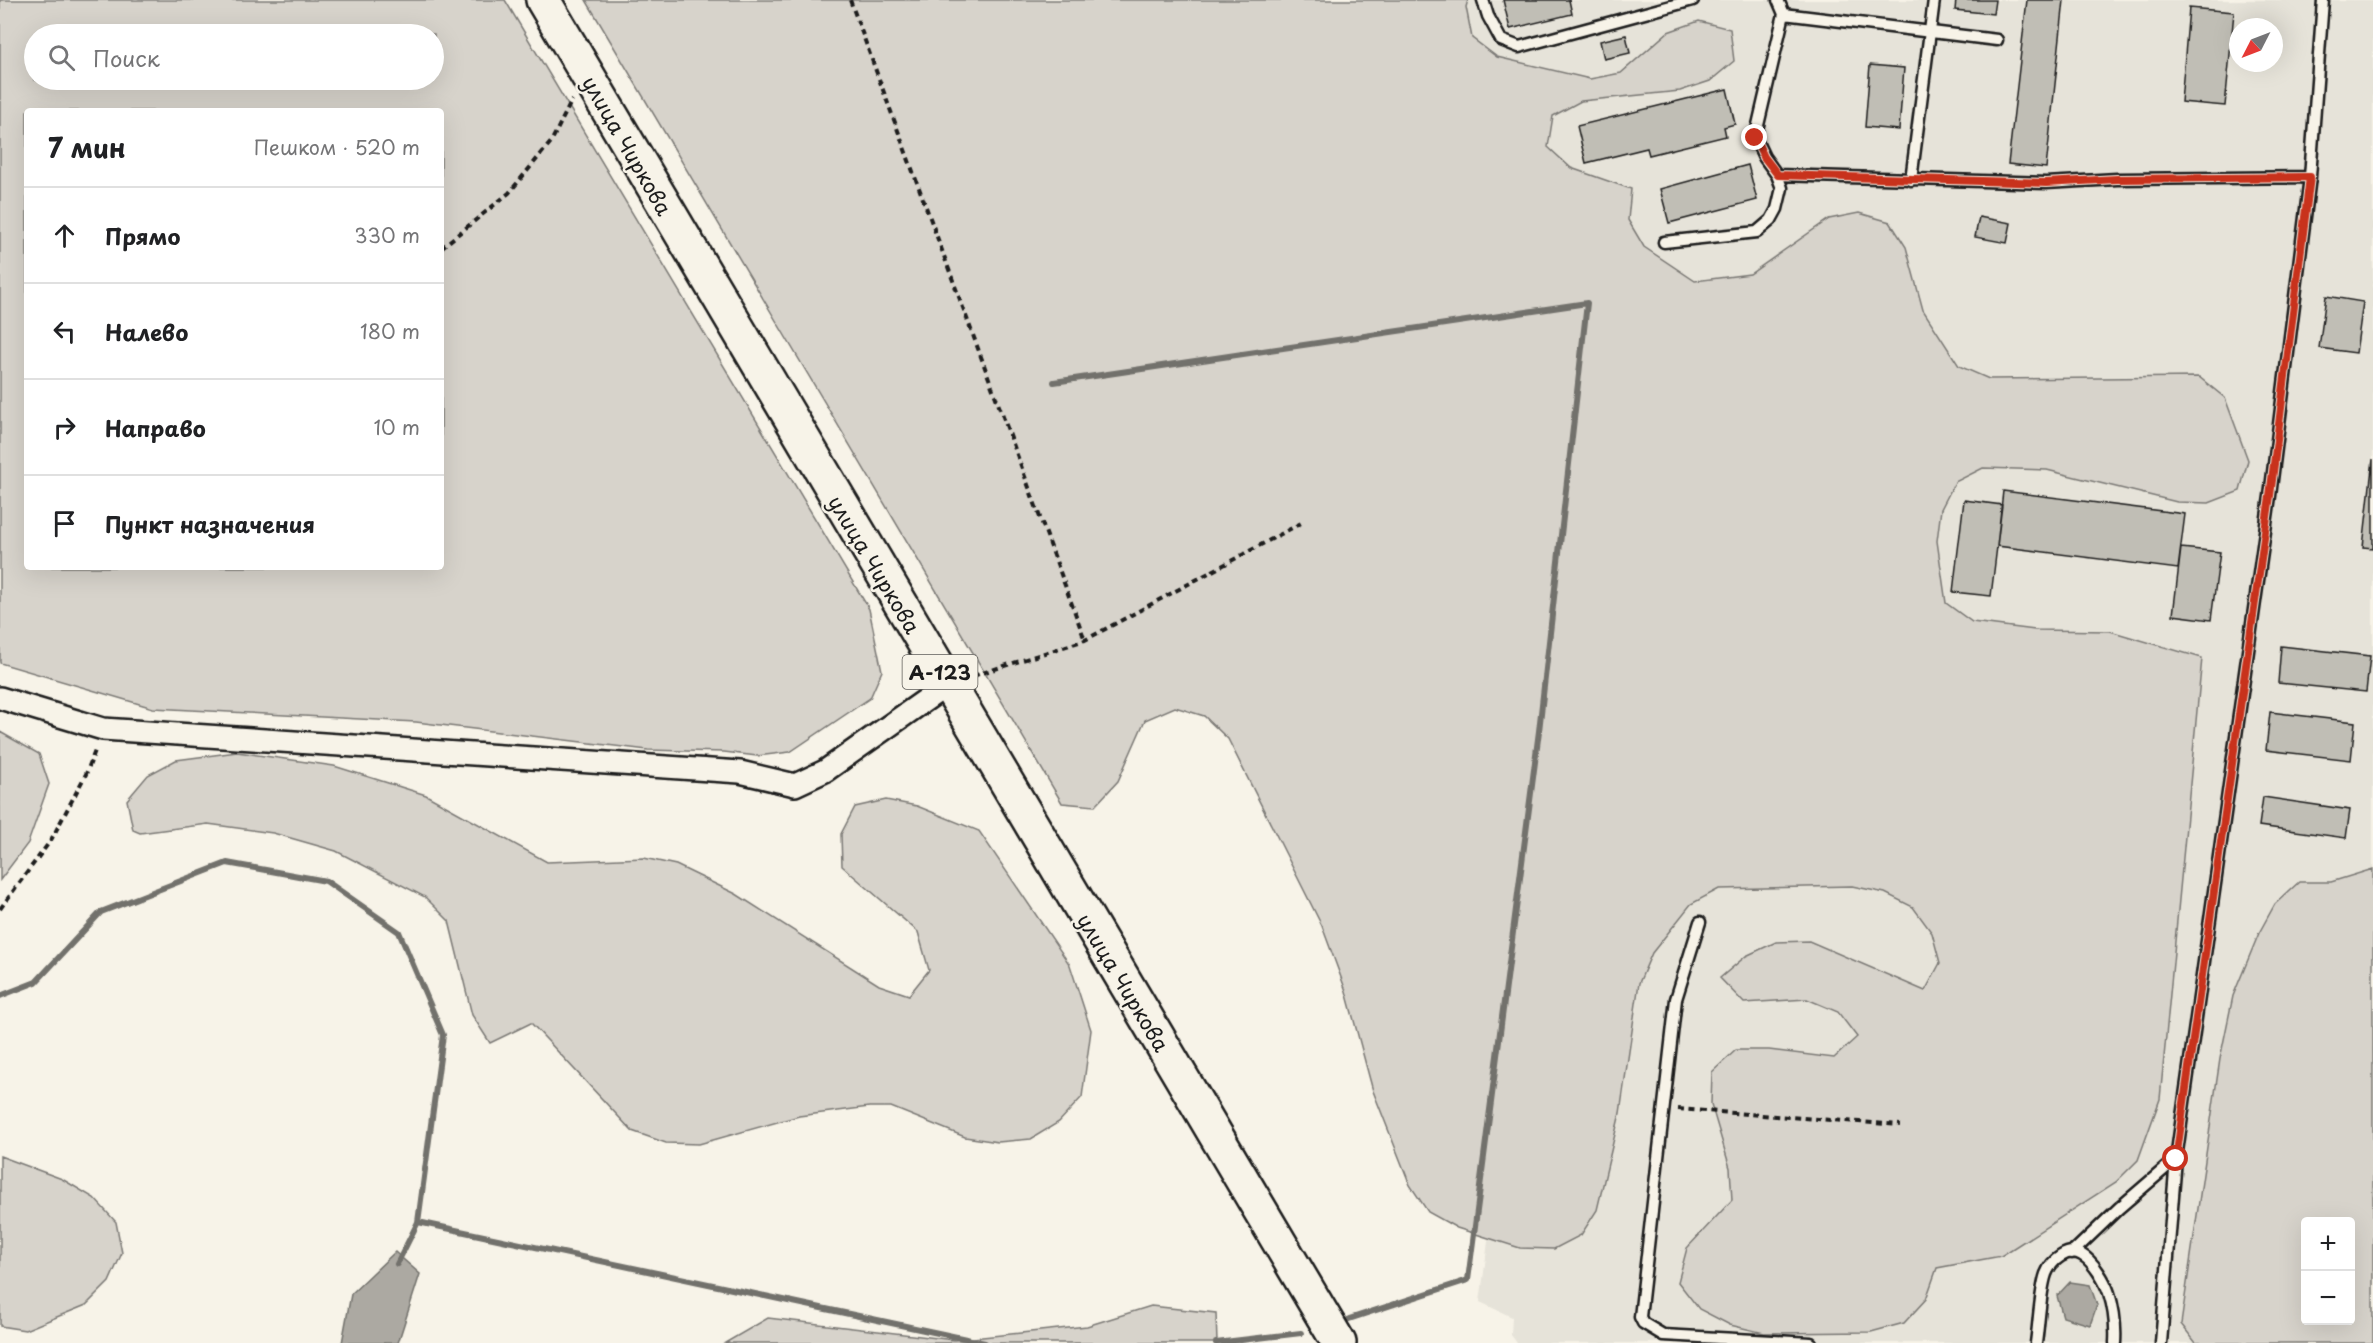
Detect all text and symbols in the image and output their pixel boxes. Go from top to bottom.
north arrow [2229,18,2283,72]
search box [24,24,444,90]
icon: search [45,41,78,74]
text: Поиск [93,41,160,74]
street label: улица Чиркова [575,69,681,221]
route end [1741,124,1767,150]
text: 7 мин [48,128,126,167]
text: Пешком · 520 m [254,132,420,162]
icon: ahead [48,219,81,252]
text: Прямо [105,219,180,252]
text: 330 m [354,220,420,250]
icon: left [48,315,81,348]
text: Налево [105,315,188,348]
text: 180 m [360,316,420,346]
icon: right [48,411,81,444]
text: Направо [105,411,206,444]
text: 10 m [373,412,420,442]
street label: улица Чиркова [821,489,929,639]
icon: arrive [48,507,81,540]
text: Пункт назначения [105,507,315,540]
road number: А-123 [902,655,978,689]
street label: улица Чиркова [1070,907,1178,1057]
route start [2162,1145,2188,1171]
map controls [2301,1217,2355,1325]
button: + [2301,1217,2355,1271]
button: − [2301,1271,2355,1325]

